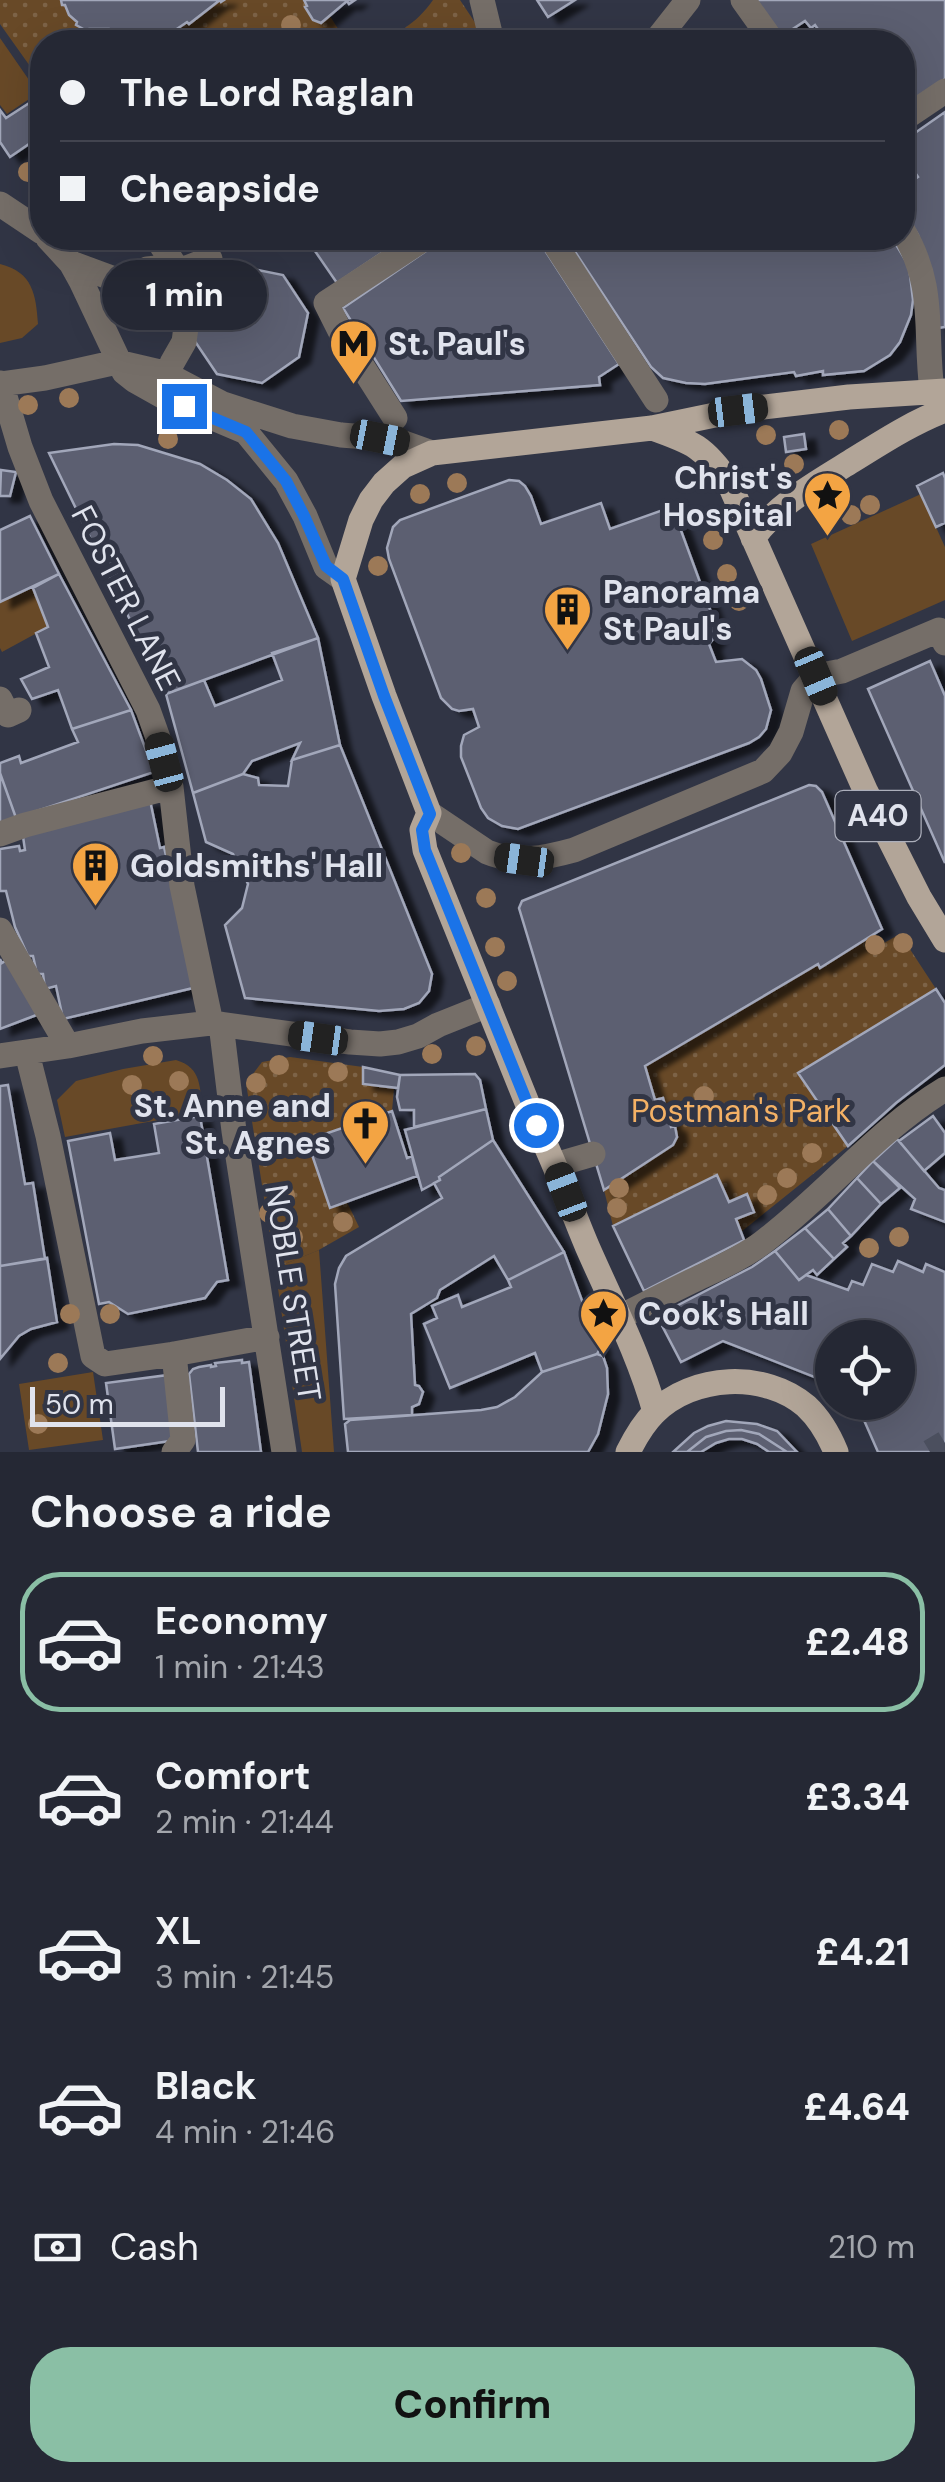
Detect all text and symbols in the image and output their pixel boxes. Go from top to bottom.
text: The Lord Raglan [120,68,415,118]
text: Cheapside [120,164,320,214]
callout: 1 min [101,261,266,331]
text: 1 min [145,274,224,316]
metro station icon: St. Paul's [327,318,379,386]
place label: St. Paul's [388,323,526,365]
route end [162,384,207,429]
car [706,391,770,429]
car [348,418,412,458]
place label: Christ's Hospital [663,457,793,536]
place icon: Christ's Hospital [802,470,854,538]
street label: FOSTER LANE [61,499,191,697]
place label: Panorama St Paul's [603,571,760,650]
building icon: Panorama St Paul's [542,584,594,652]
car [790,643,842,709]
car [142,729,186,795]
road number: A40 [836,791,920,841]
building icon: Goldsmiths' Hall [69,840,121,908]
car [492,841,556,879]
place label: Goldsmiths' Hall [130,845,383,887]
car [286,1019,350,1057]
place label: St. Anne and St. Agnes [134,1085,331,1164]
park label: Postman's Park [631,1090,851,1132]
church icon: St. Anne and St. Agnes [340,1098,392,1166]
route start [514,1103,559,1148]
car [541,1159,591,1225]
street label: NOBLE STREET [255,1182,331,1404]
place icon: Cook's Hall [577,1288,629,1356]
place label: Cook's Hall [638,1293,809,1335]
map controls [815,1320,915,1420]
button: locate [815,1320,915,1420]
scale bar [30,1382,225,1426]
text: 50 m [45,1386,114,1423]
text: Choose a ride [30,1482,332,1541]
text: Economy [155,1596,328,1646]
icon: car [35,1597,125,1687]
text: £2.48 [805,1617,910,1667]
text: 1 min · 21:43 [155,1646,325,1688]
text: Comfort [155,1751,311,1801]
icon: car [35,1752,125,1842]
text: £3.34 [805,1772,910,1822]
text: 2 min · 21:44 [155,1801,334,1843]
text: XL [155,1906,202,1956]
icon: car [35,1907,125,1997]
text: £4.21 [815,1927,910,1977]
text: 3 min · 21:45 [155,1956,334,1998]
text: Black [155,2061,257,2111]
icon: car [35,2062,125,2152]
text: £4.64 [803,2082,910,2132]
text: 4 min · 21:46 [155,2111,335,2153]
icon: cash [30,2220,85,2275]
text: Cash [110,2222,199,2272]
text: 210 m [828,2226,915,2268]
button: Confirm [30,2347,915,2462]

